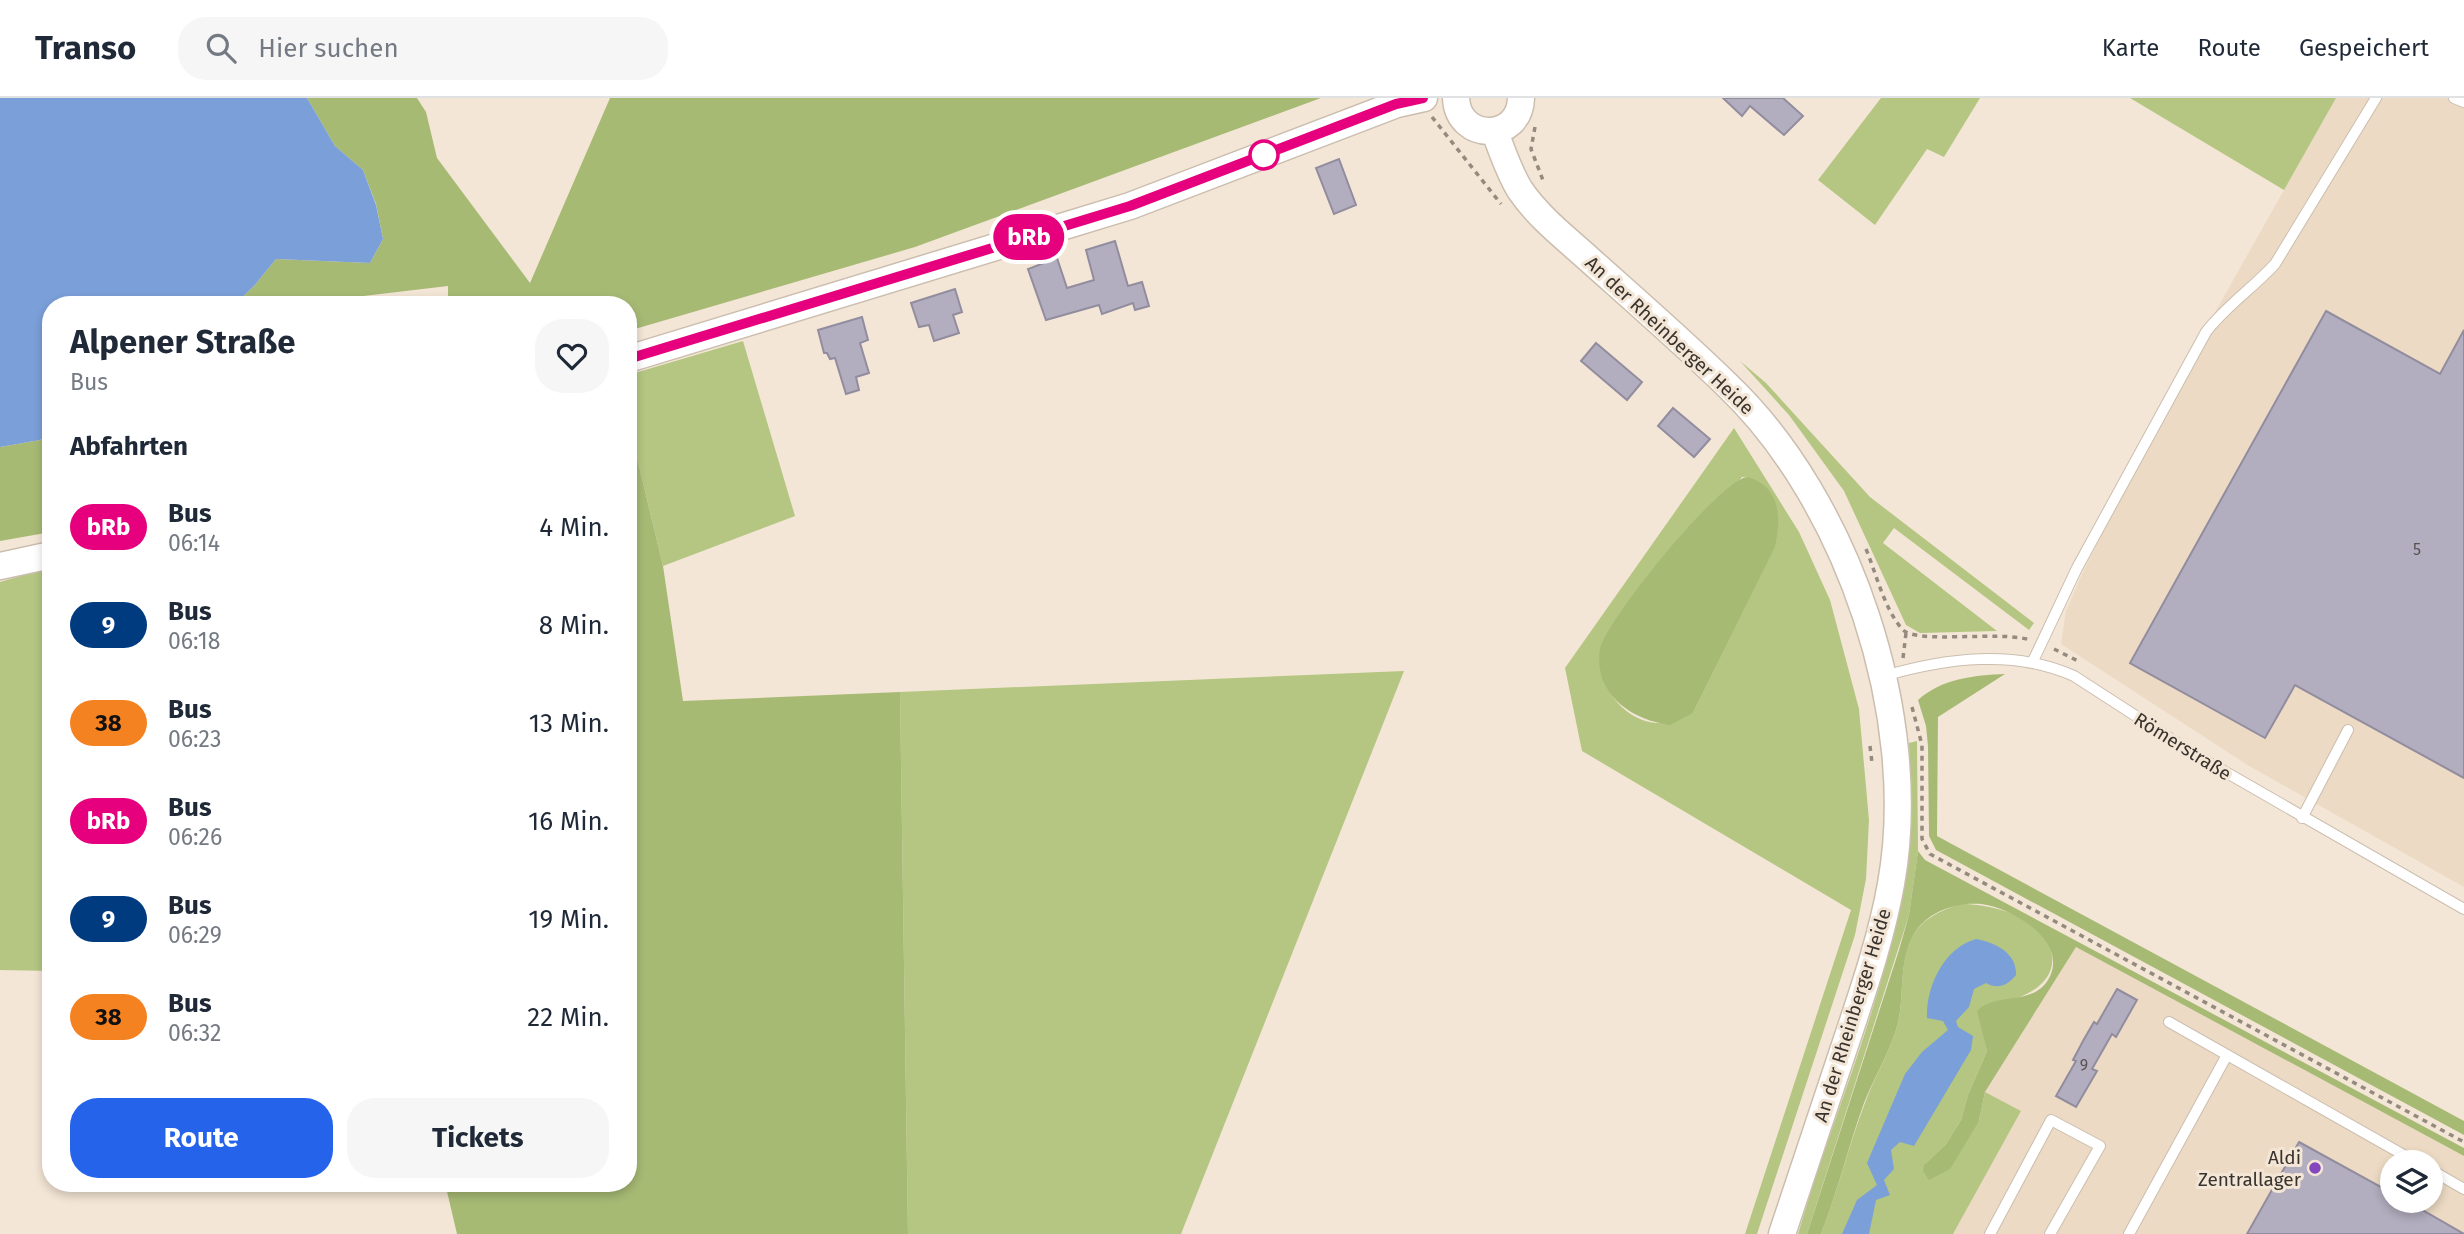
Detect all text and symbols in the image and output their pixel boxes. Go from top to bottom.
search box [178,17,668,80]
text: Transo [35,28,136,68]
icon: search [202,29,240,67]
text: Hier suchen [258,33,399,64]
text: Karte [2102,34,2159,62]
text: Route [2197,34,2261,62]
text: Gespeichert [2299,34,2429,62]
unlabelled marker [1249,140,1279,170]
line badge: bRb [989,214,1069,260]
text: bRb [1007,223,1051,251]
street label: An der Rheinberger Heide [1581,251,1759,419]
button: heart [535,319,609,393]
text: Alpener Straße [70,322,296,362]
text: Bus [70,368,108,396]
text: Abfahrten [70,431,188,462]
text: Bus [168,498,211,529]
text: 4 Min. [539,512,609,543]
text: bRb [87,513,130,541]
text: 06:14 [168,529,220,557]
house number: 5 [2413,540,2421,559]
text: Bus [168,596,211,627]
text: 8 Min. [539,610,609,641]
text: 9 [102,611,115,639]
text: 06:18 [168,627,220,655]
text: Bus [168,694,211,725]
street label: Römerstraße [2130,707,2236,785]
text: 13 Min. [529,708,609,739]
text: 38 [95,709,122,737]
text: 06:23 [168,725,221,753]
text: Bus [168,792,211,823]
text: 16 Min. [528,806,609,837]
text: bRb [87,807,130,835]
text: 06:26 [168,823,222,851]
text: Bus [168,890,211,921]
text: 19 Min. [528,904,609,935]
text: 9 [102,905,115,933]
street label: An der Rheinberger Heide [1809,906,1896,1125]
text: 06:29 [168,921,222,949]
text: Bus [168,988,211,1019]
text: 22 Min. [527,1002,609,1033]
text: 38 [95,1003,122,1031]
text: 06:32 [168,1019,221,1047]
house number: 9 [2080,1056,2088,1075]
button: Route [70,1098,333,1178]
button: Tickets [347,1098,609,1178]
place label: Aldi Zentrallager [2198,1146,2302,1191]
map controls [2380,1150,2443,1213]
button: layers [2380,1150,2443,1213]
marker: Aldi Zentrallager [2307,1160,2323,1176]

